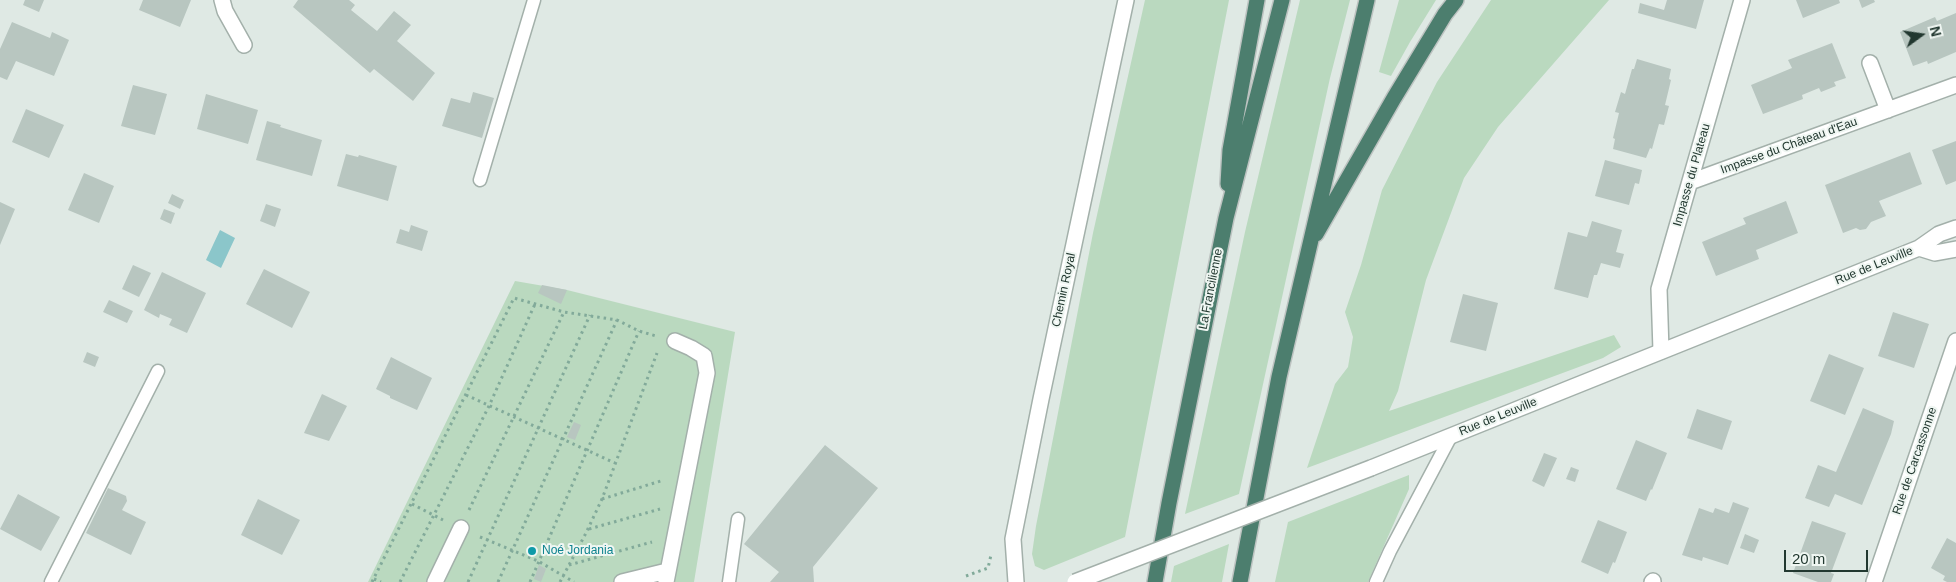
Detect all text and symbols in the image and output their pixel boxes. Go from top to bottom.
north arrow [1896,10,1946,60]
text: N [1927,25,1945,38]
street label: Impasse du Château d'Eau [1719,115,1859,177]
street label: Impasse du Plateau [1670,122,1714,228]
street label: Rue de Leuville [1833,244,1915,288]
street label: La Francilienne [1196,247,1226,331]
street label: Chemin Royal [1049,252,1079,328]
street label: Rue de Leuville [1457,395,1539,439]
street label: Rue de Carcassonne [1890,405,1940,517]
scale bar [1786,540,1870,572]
place label: Noé Jordania [542,544,613,558]
marker: Noé Jordania [526,545,538,557]
text: 20 m [1792,550,1825,567]

